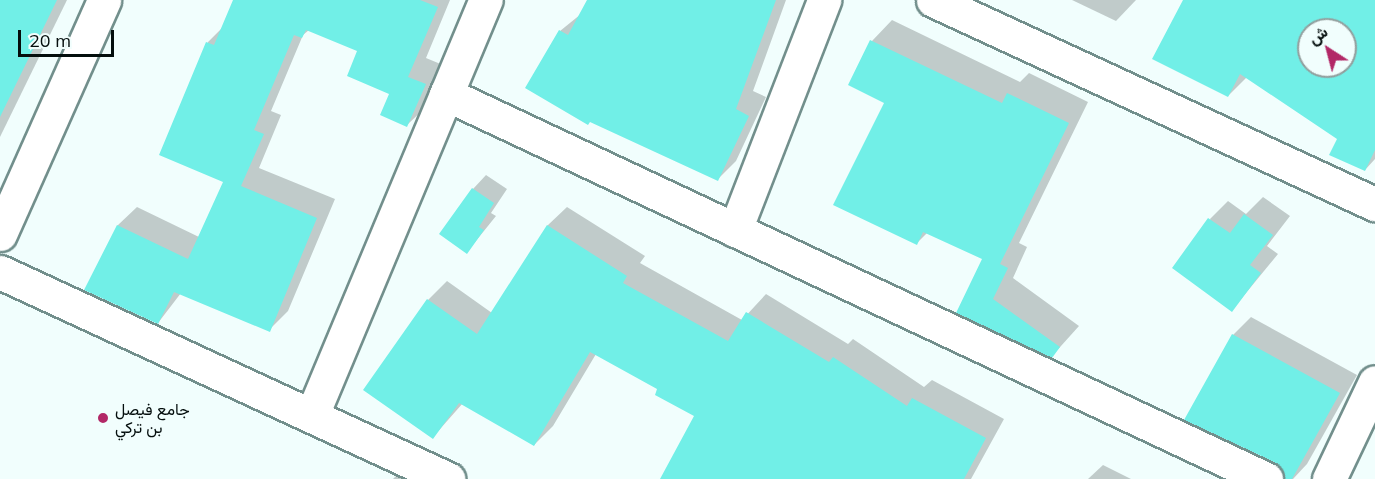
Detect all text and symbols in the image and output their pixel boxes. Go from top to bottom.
scale bar [21,18,117,56]
north arrow [1297,18,1357,78]
text: ش [1304,21,1331,49]
text: 20 m [29,29,71,52]
place label: جامع فيصل بن تركي [115,399,190,437]
marker: جامع فيصل بن تركي [96,411,110,425]

